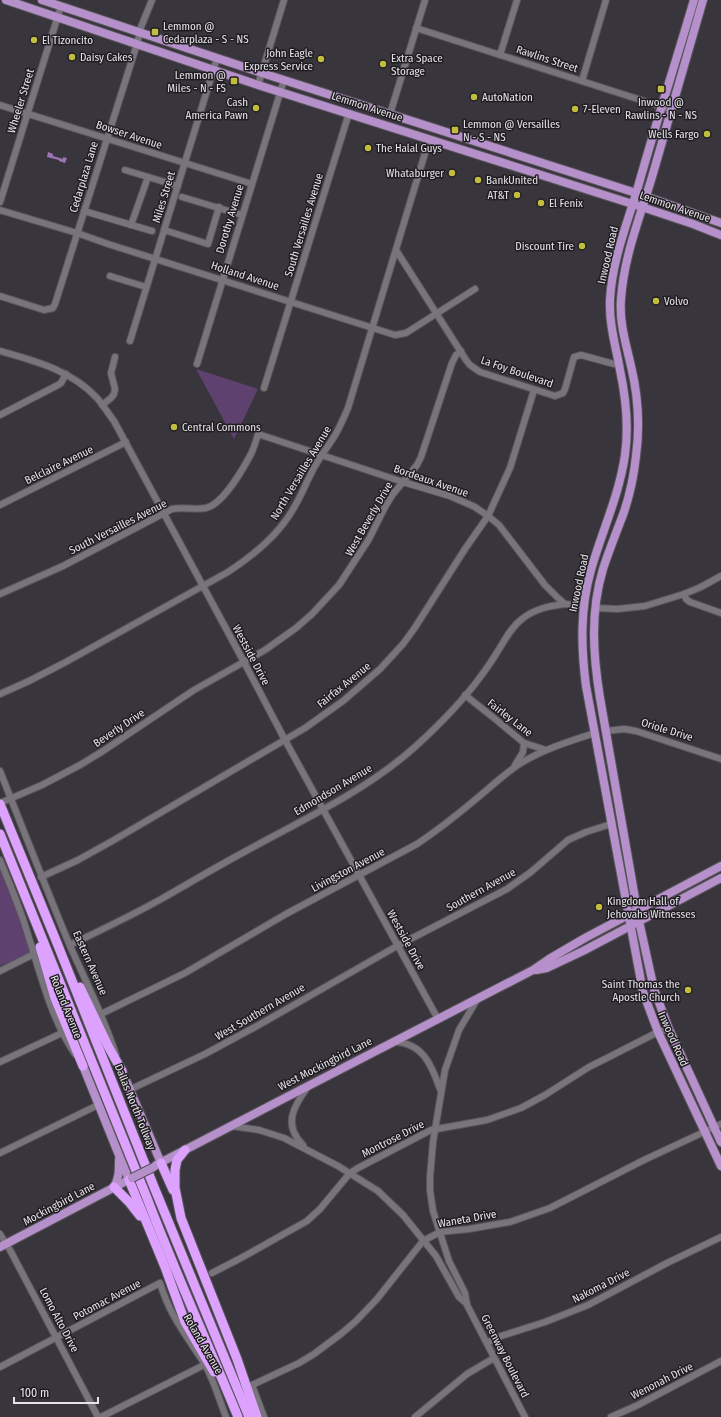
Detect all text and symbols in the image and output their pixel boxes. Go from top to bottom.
place label: Lemmon @ Cedarplaza - S - NS [163,20,249,46]
marker: Lemmon @ Cedarplaza - S - NS [150,27,160,37]
place label: El Tizoncito [42,34,93,47]
marker: El Tizoncito [29,35,39,45]
street label: Rawlins Street [514,43,580,75]
place label: John Eagle Express Service [244,47,313,73]
place label: Daisy Cakes [80,51,133,64]
marker: Daisy Cakes [67,52,77,62]
place label: Extra Space Storage [391,52,443,78]
marker: John Eagle Express Service [316,54,326,64]
marker: Extra Space Storage [378,59,388,69]
street label: Wheeler Street [5,67,37,135]
place label: Lemmon @ Miles - N - FS [167,69,227,95]
marker: Lemmon @ Miles - N - FS [229,76,239,86]
marker: Inwood @ Rawlins - N - NS [656,84,666,94]
street label: Lemmon Avenue [330,89,404,125]
place label: AutoNation [482,91,533,104]
marker: AutoNation [469,92,479,102]
place label: Cash America Pawn [186,96,248,122]
place label: Inwood @ Rawlins - N - NS [625,96,697,122]
marker: Cash America Pawn [251,103,261,113]
place label: 7-Eleven [583,103,621,116]
marker: 7-Eleven [570,104,580,114]
street label: Bowser Avenue [94,118,164,152]
place label: Lemmon @ Versailles N - S - NS [463,118,560,144]
marker: Lemmon @ Versailles N - S - NS [450,125,460,135]
place label: Wells Fargo [648,128,699,141]
marker: Wells Fargo [702,129,712,139]
street label: Cedarplaza Lane [67,140,101,214]
place label: The Halal Guys [376,142,442,155]
marker: The Halal Guys [363,143,373,153]
place label: Whataburger [386,167,444,180]
marker: Whataburger [447,168,457,178]
street label: Miles Street [150,169,178,224]
street label: South Versailles Avenue [282,172,326,278]
place label: BankUnited [486,174,538,187]
marker: BankUnited [473,175,483,185]
street label: Dorothy Avenue [213,183,247,255]
place label: AT&T [488,189,510,202]
street label: Lemmon Avenue [638,189,712,225]
marker: AT&T [512,190,522,200]
place label: El Fenix [549,197,583,210]
marker: El Fenix [536,198,546,208]
street label: Inwood Road [595,225,621,285]
place label: Discount Tire [515,240,574,253]
marker: Discount Tire [577,241,587,251]
street label: Holland Avenue [209,259,281,293]
place label: Volvo [664,295,689,308]
marker: Volvo [651,296,661,306]
street label: La Foy Boulevard [479,354,555,390]
place label: Central Commons [182,421,261,434]
marker: Central Commons [169,422,179,432]
street label: North Versailles Avenue [268,424,334,522]
street label: Belclaire Avenue [23,443,95,487]
street label: Bordeaux Avenue [392,462,470,500]
street label: West Beverly Drive [342,480,396,558]
street label: South Versailles Avenue [67,497,169,557]
street label: Inwood Road [567,553,591,613]
street label: Westside Drive [230,623,272,687]
street label: Fairfax Avenue [315,659,373,711]
street label: Fairley Lane [485,696,535,740]
street label: Beverly Drive [91,706,147,750]
street label: Oriole Drive [640,716,694,744]
street label: Edmondson Avenue [292,762,374,818]
street label: Livingston Avenue [309,845,387,895]
street label: Southern Avenue [444,866,518,914]
place label: Kingdom Hall of Jehovahs Witnesses [607,895,696,921]
marker: Kingdom Hall of Jehovahs Witnesses [594,902,604,912]
street label: Westside Drive [384,908,428,972]
street label: Eastern Avenue [70,929,110,997]
street label: Roland Avenue [47,973,85,1041]
place label: Saint Thomas the Apostle Church [602,978,680,1004]
street label: West Southern Avenue [213,981,307,1043]
marker: Saint Thomas the Apostle Church [683,985,693,995]
street label: Inwood Road [655,1010,691,1068]
street label: West Mockingbird Lane [276,1035,374,1093]
street label: Dallas North Tollway [112,1062,158,1152]
street label: Montrose Drive [360,1118,426,1160]
street label: Mockingbird Lane [21,1180,97,1228]
street label: Waneta Drive [437,1207,497,1231]
street label: Nakoma Drive [570,1266,632,1306]
street label: Potomac Avenue [71,1277,143,1323]
street label: Lomo Alto Drive [37,1286,81,1354]
street label: Roland Avenue [181,1312,225,1376]
street label: Greenway Boulevard [478,1312,532,1400]
street label: Wenonah Drive [629,1360,695,1402]
scale bar [14,1379,98,1405]
text: 100 m [20,1386,49,1400]

